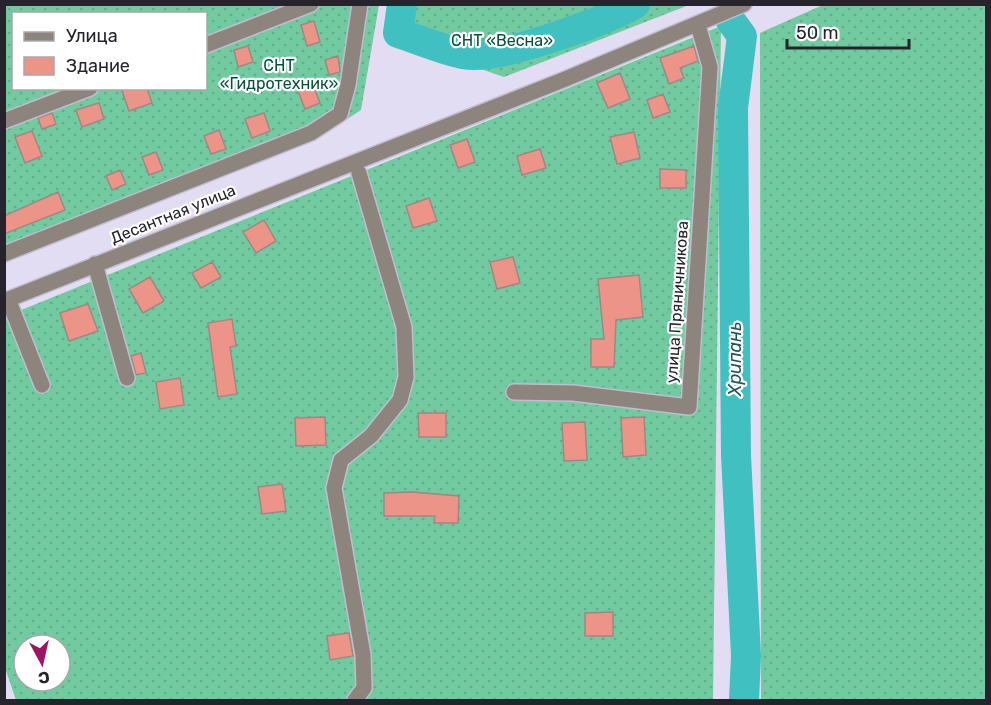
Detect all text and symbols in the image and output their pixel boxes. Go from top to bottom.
legend [12,12,207,90]
scale bar [787,12,908,50]
text: 50 m [796,22,839,44]
text: Улица [66,25,118,47]
park label: СНТ «Весна» [451,31,553,50]
text: Здание [66,55,130,77]
park label: СНТ «Гидротехник» [220,56,338,93]
street label: Десантная улица [108,180,238,248]
street label: улица Пряничникова [662,220,692,384]
water label: Хрипань [724,322,746,397]
north arrow [12,633,72,693]
text: С [37,667,51,688]

